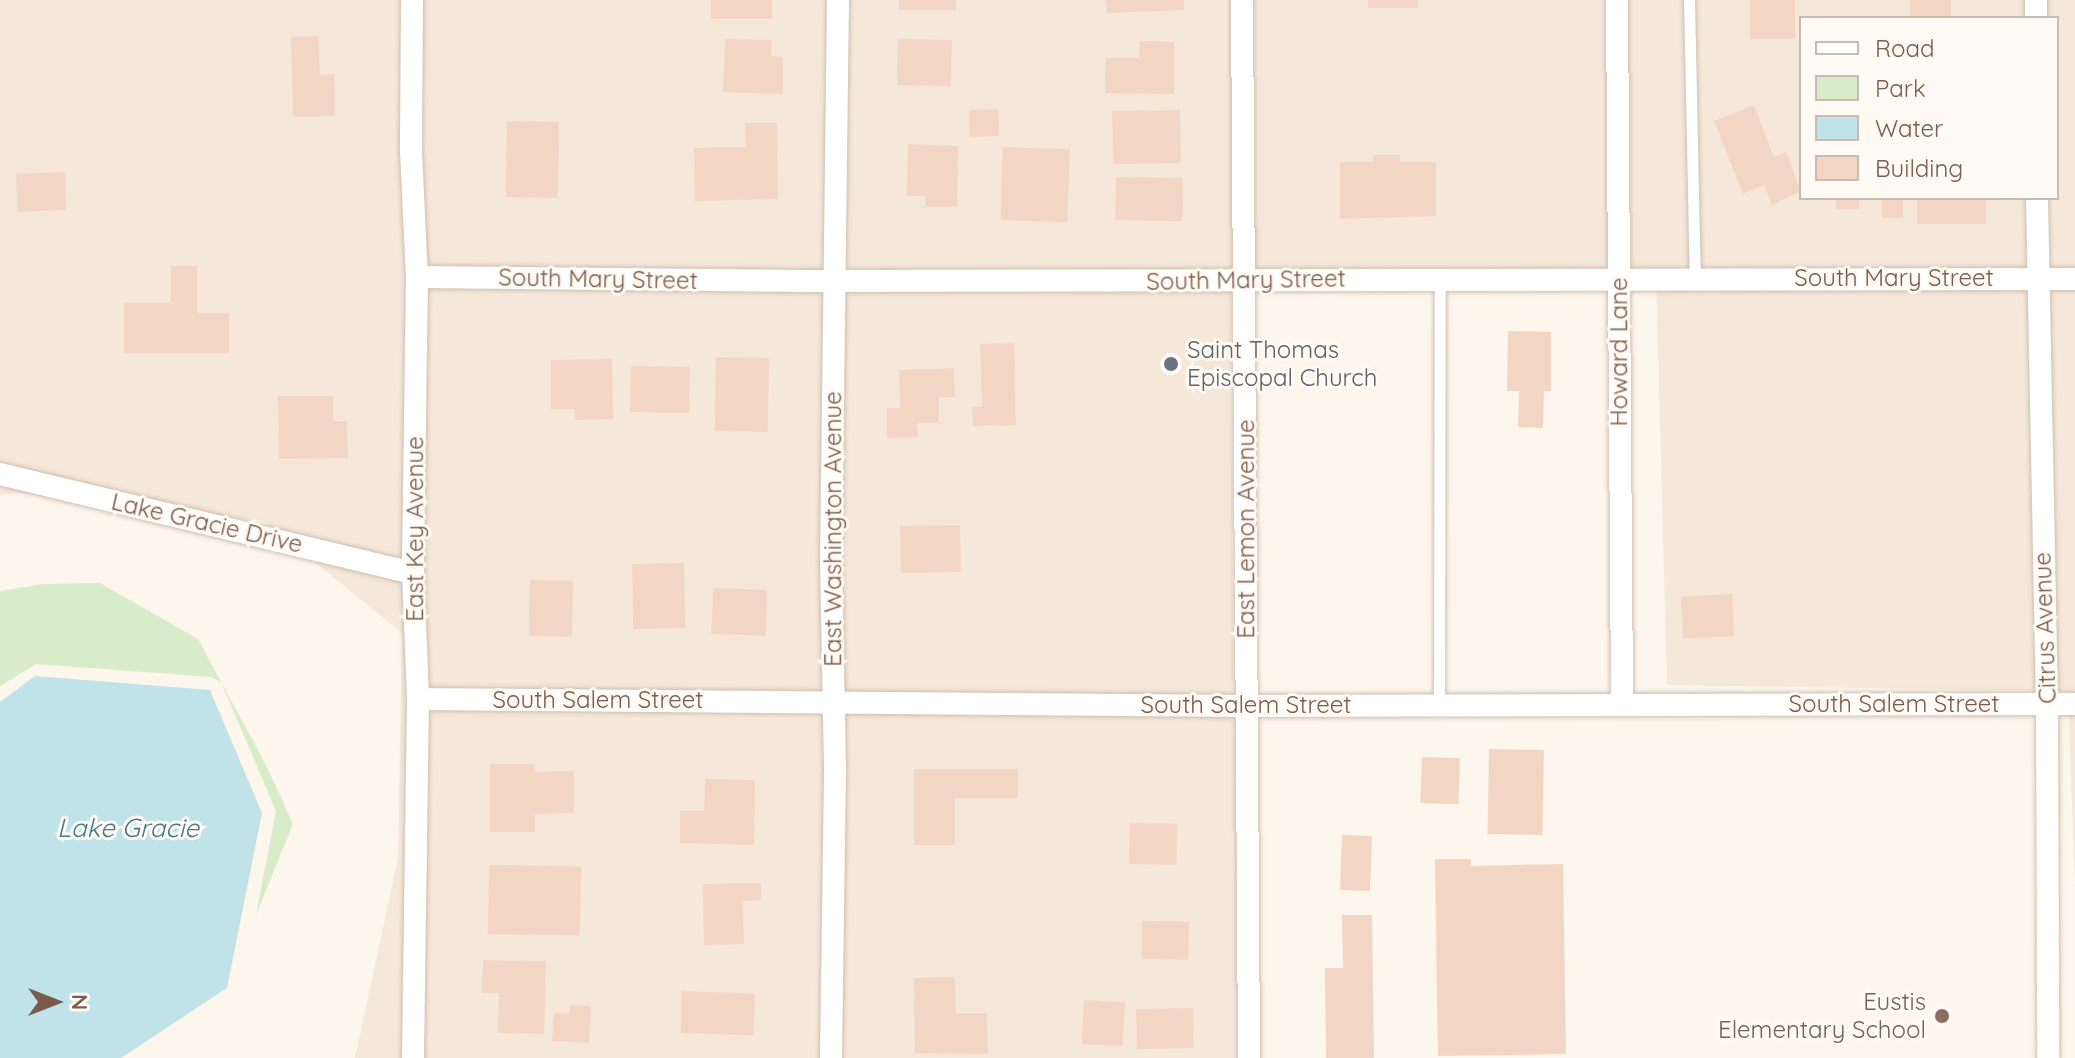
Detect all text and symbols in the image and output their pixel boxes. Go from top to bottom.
legend [1799,16,2059,200]
text: Road [1875,33,1935,63]
text: Park [1875,73,1926,103]
text: Water [1875,113,1943,143]
text: Building [1875,153,1963,183]
street label: South Mary Street [498,263,698,295]
street label: South Mary Street [1146,264,1346,296]
street label: South Mary Street [1794,264,1994,292]
street label: Howard Lane [1605,277,1633,427]
place label: Saint Thomas Episcopal Church [1187,336,1377,392]
marker: Saint Thomas Episcopal Church [1162,355,1180,373]
street label: East Washington Avenue [819,391,847,667]
street label: East Lemon Avenue [1232,419,1260,639]
street label: East Key Avenue [401,436,429,622]
street label: Lake Gracie Drive [109,487,305,559]
street label: Citrus Avenue [2028,552,2062,704]
street label: South Salem Street [493,686,703,714]
street label: South Salem Street [1789,690,1999,718]
street label: South Salem Street [1141,691,1351,719]
water label: Lake Gracie [57,812,199,844]
north arrow [16,962,96,1042]
place label: Eustis Elementary School [1718,988,1926,1044]
text: N [66,994,94,1010]
marker: Eustis Elementary School [1933,1007,1951,1025]

